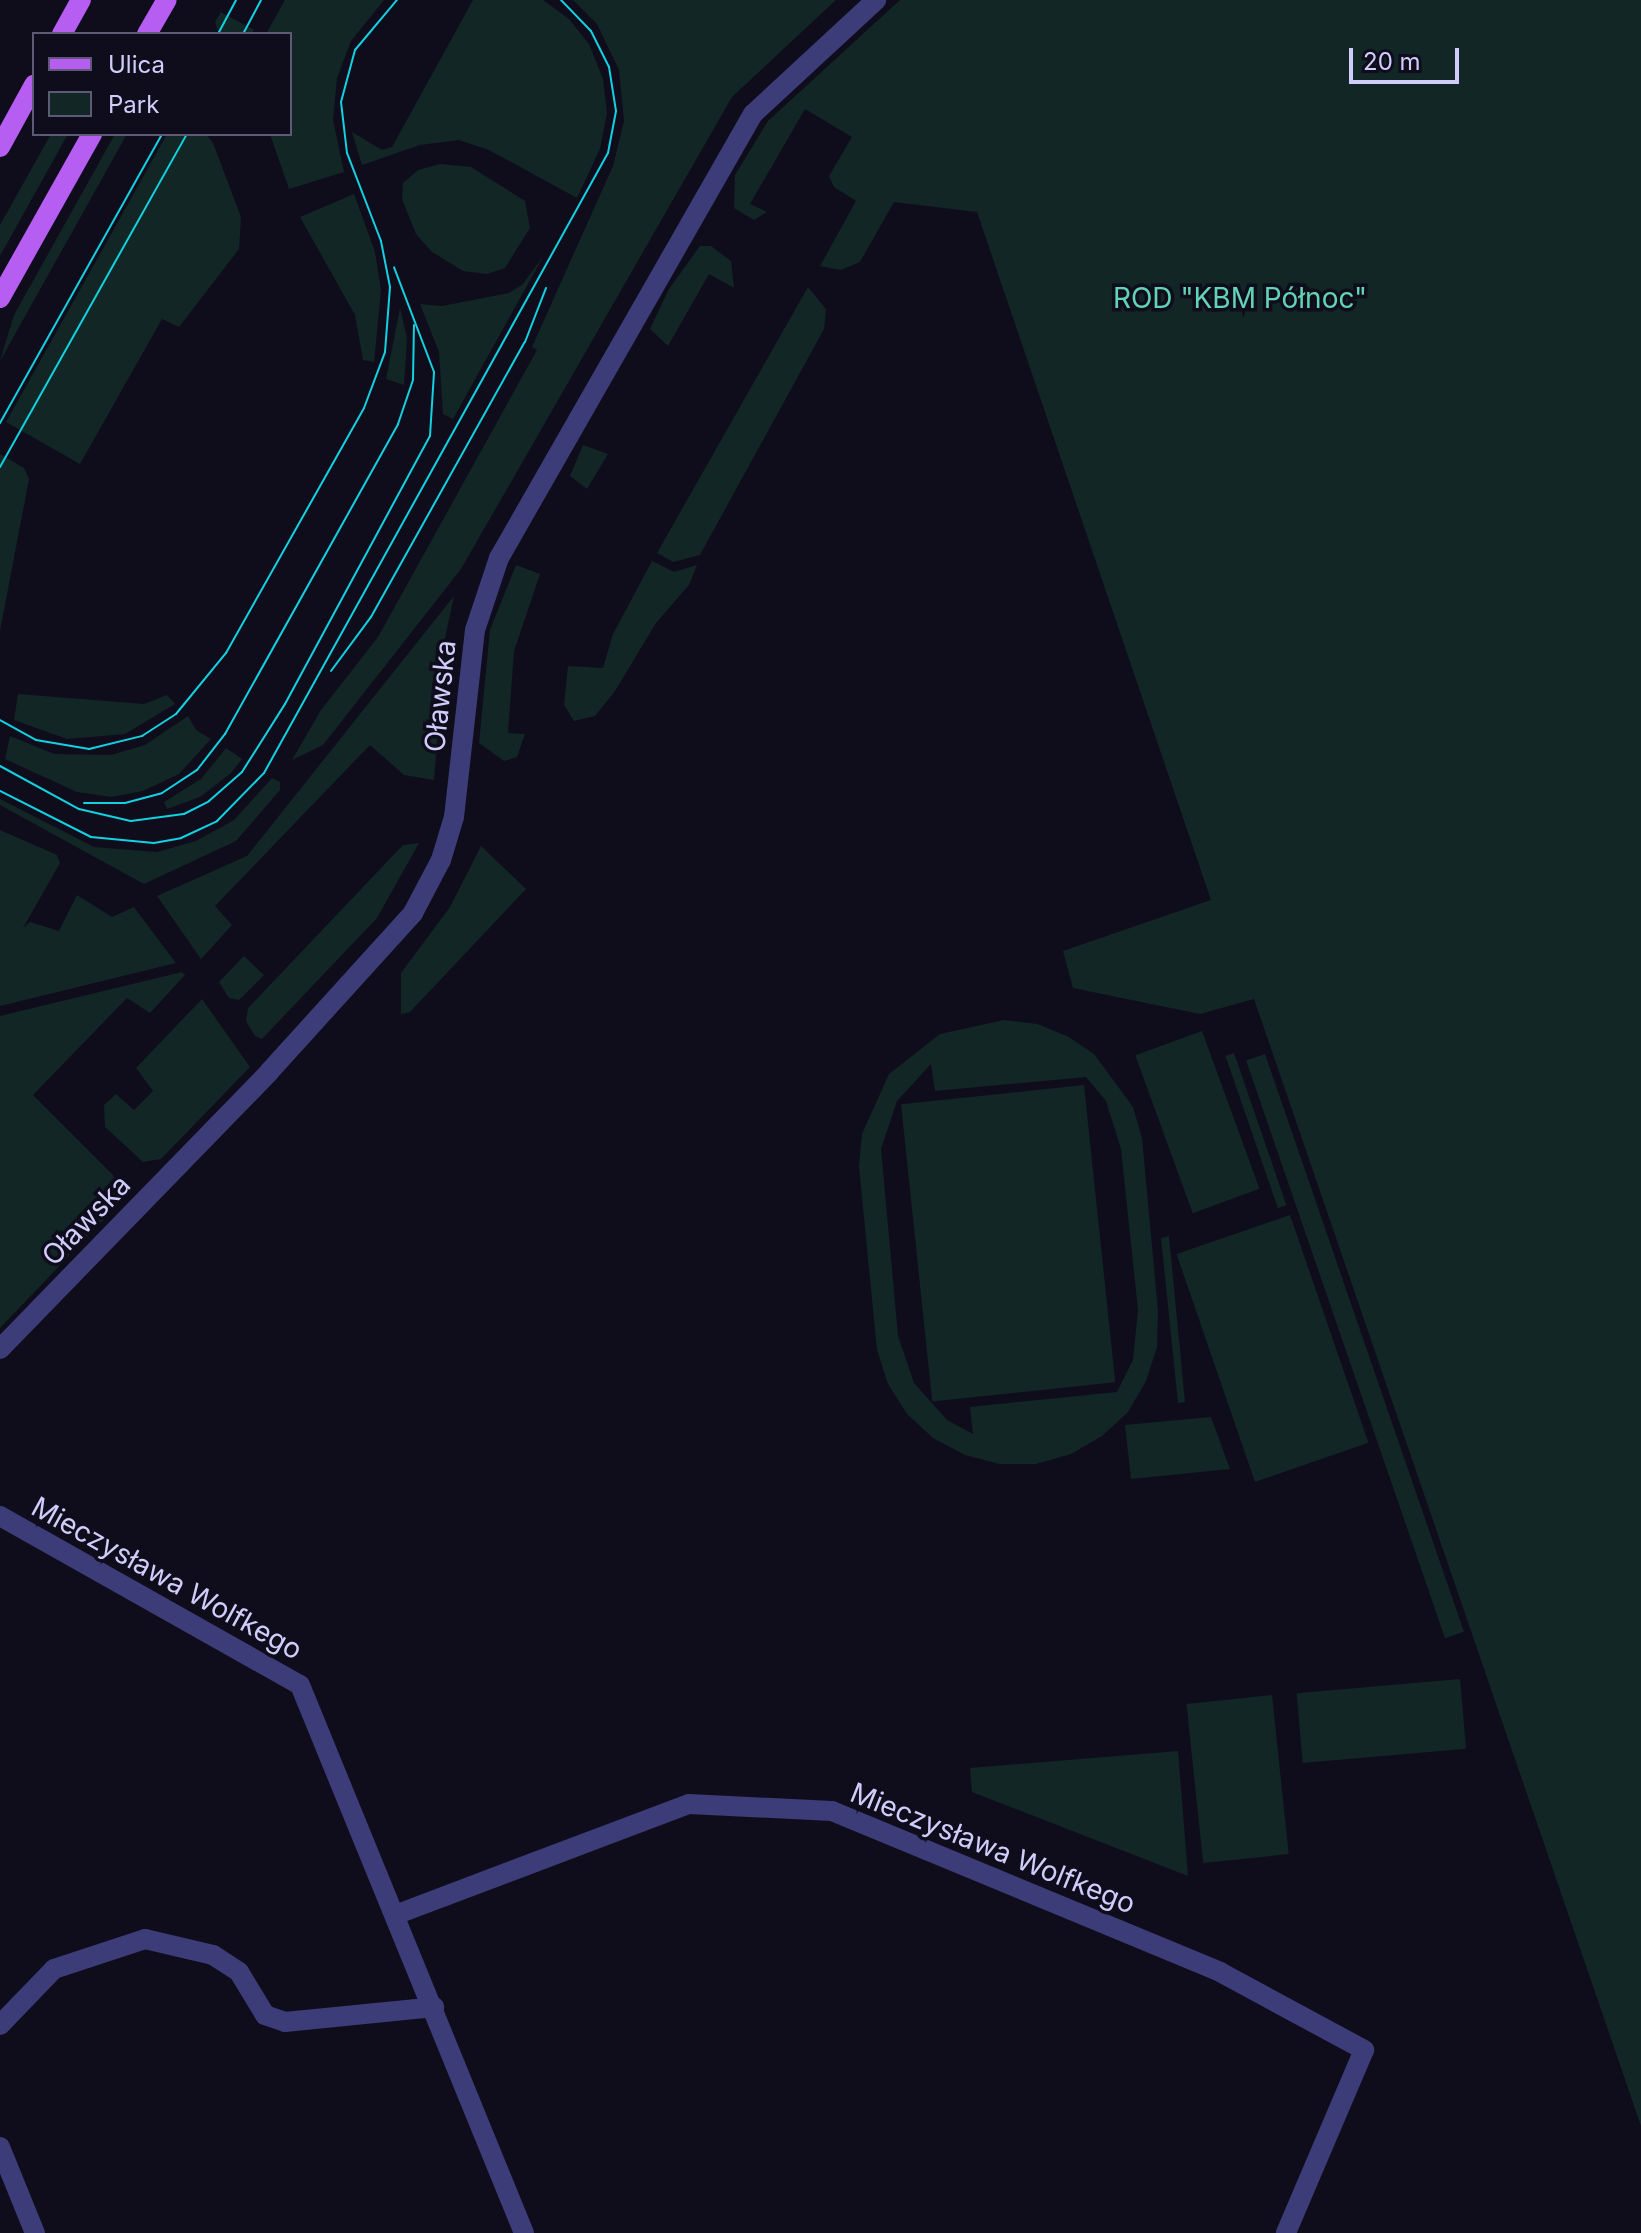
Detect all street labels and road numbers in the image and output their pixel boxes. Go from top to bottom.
street label: Oławska [417,638,463,754]
street label: Oławska [35,1168,137,1272]
street label: Mieczysława Wolfkego [26,1490,308,1666]
street label: Mieczysława Wolfkego [846,1775,1140,1921]

